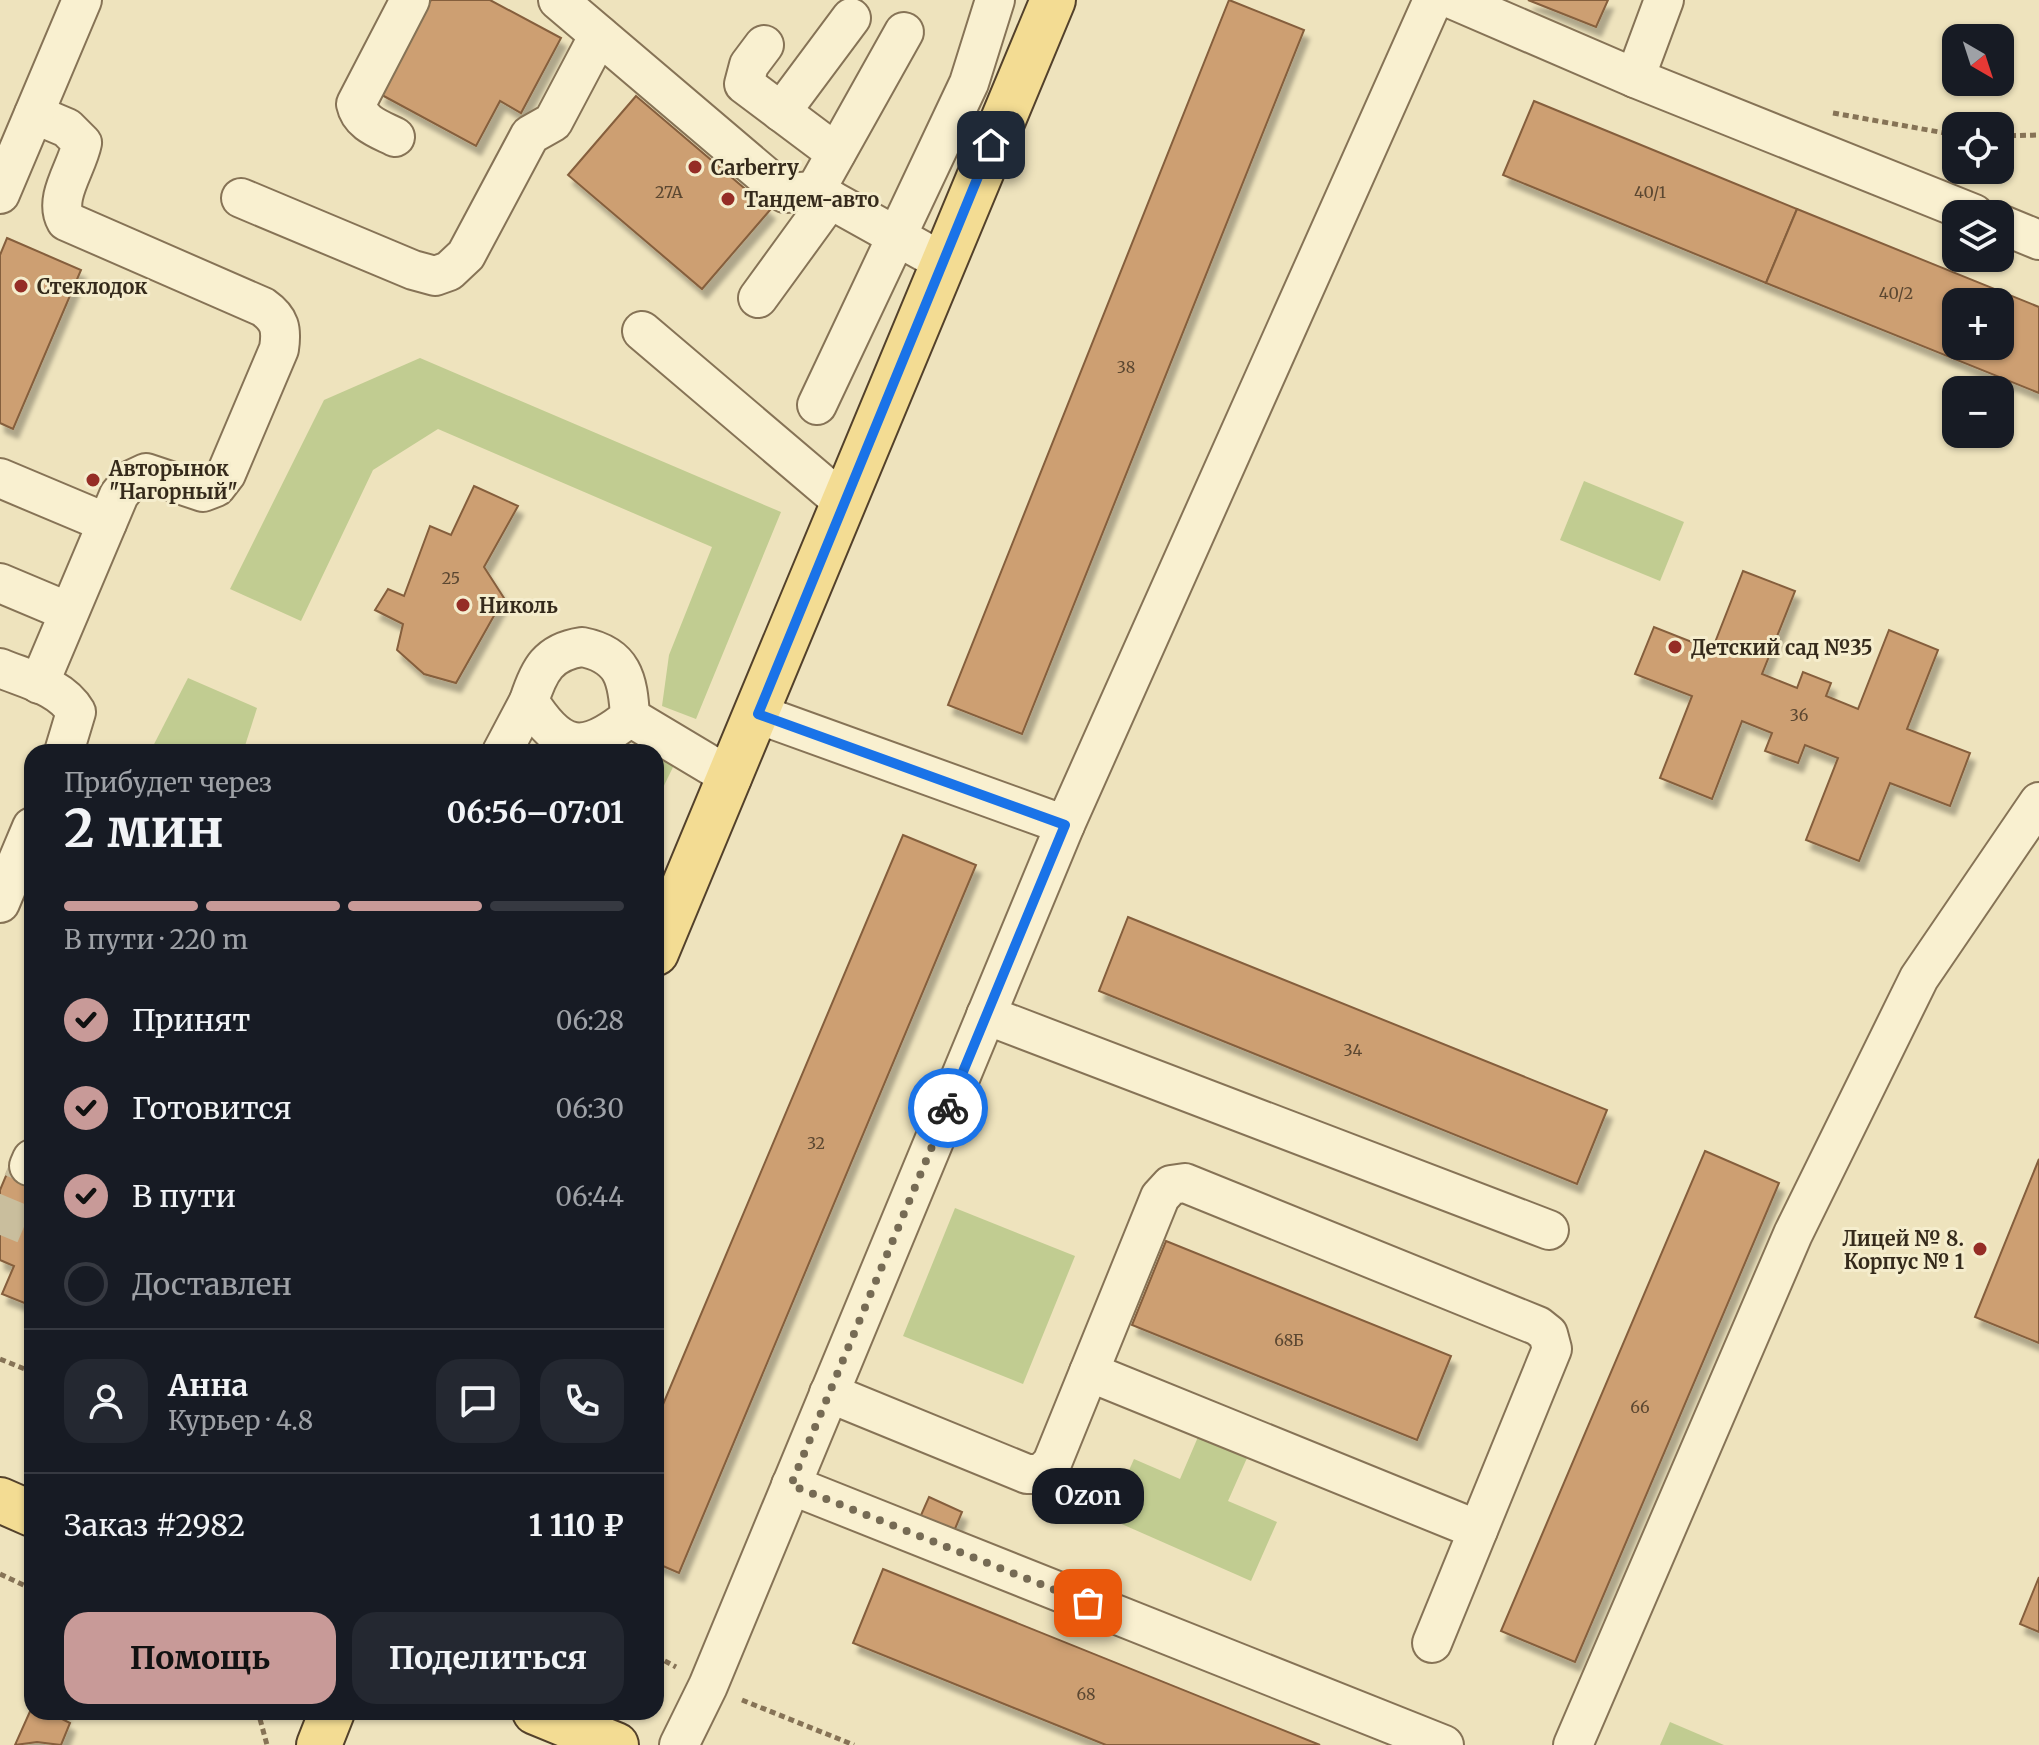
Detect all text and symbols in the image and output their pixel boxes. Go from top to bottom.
north arrow [1942,24,2014,96]
map controls [1942,24,2014,448]
pin [957,111,1025,179]
button: locate [1942,112,2014,184]
icon: home [969,123,1013,167]
place label: Carberry [711,155,799,180]
marker: Carberry [686,158,704,176]
house number: 27А [655,182,684,202]
house number: 40/1 [1634,182,1666,202]
place label: Тандем-авто [744,187,879,212]
marker: Тандем-авто [719,190,737,208]
button: layers [1942,200,2014,272]
place label: Стеклодок [37,274,148,299]
marker: Стеклодок [12,277,30,295]
house number: 40/2 [1879,283,1913,303]
button: + [1942,288,2014,360]
house number: 38 [1117,357,1135,377]
button: − [1942,376,2014,448]
place label: Авторынок "Нагорный" [108,456,238,504]
marker: Авторынок "Нагорный" [84,471,102,489]
house number: 25 [442,568,460,588]
place label: Николь [479,593,558,618]
marker: Николь [454,596,472,614]
place label: Детский сад №35 [1691,635,1872,660]
marker: Детский сад №35 [1666,638,1684,656]
house number: 36 [1790,705,1809,725]
text: Прибудет через [64,766,272,799]
text: 06:56–07:01 [446,793,624,831]
text: 2 мин [64,796,224,861]
text: В пути · 220 m [64,923,248,956]
icon: check [64,998,108,1042]
text: Принят [132,1001,251,1039]
text: 06:28 [556,1004,624,1037]
house number: 34 [1344,1040,1363,1060]
courier [908,1068,988,1148]
icon: check [64,1086,108,1130]
icon: bike [926,1086,970,1130]
text: Готовится [132,1089,292,1127]
text: 06:30 [556,1092,624,1125]
house number: 32 [807,1133,825,1153]
icon: check [64,1174,108,1218]
text: В пути [132,1177,236,1215]
text: 06:44 [555,1180,624,1213]
place label: Лицей № 8. Корпус № 1 [1842,1226,1964,1274]
marker: Лицей № 8. Корпус № 1 [1971,1240,1989,1258]
text: Доставлен [132,1265,292,1303]
house number: 68Б [1274,1330,1304,1350]
button: person [64,1359,148,1443]
button: chat [436,1359,520,1443]
button: phone [540,1359,624,1443]
text: Анна [168,1366,248,1404]
house number: 66 [1630,1397,1650,1417]
text: Курьер · 4.8 [168,1404,313,1437]
callout: Ozon [1032,1467,1144,1523]
text: Ozon [1055,1479,1121,1512]
text: Заказ #2982 [64,1506,245,1544]
text: 1 110 ₽ [529,1506,624,1544]
pin [1054,1569,1122,1637]
icon: bag [1066,1581,1110,1625]
button: Помощь [64,1612,336,1704]
button: Поделиться [352,1612,624,1704]
house number: 68 [1076,1684,1096,1704]

